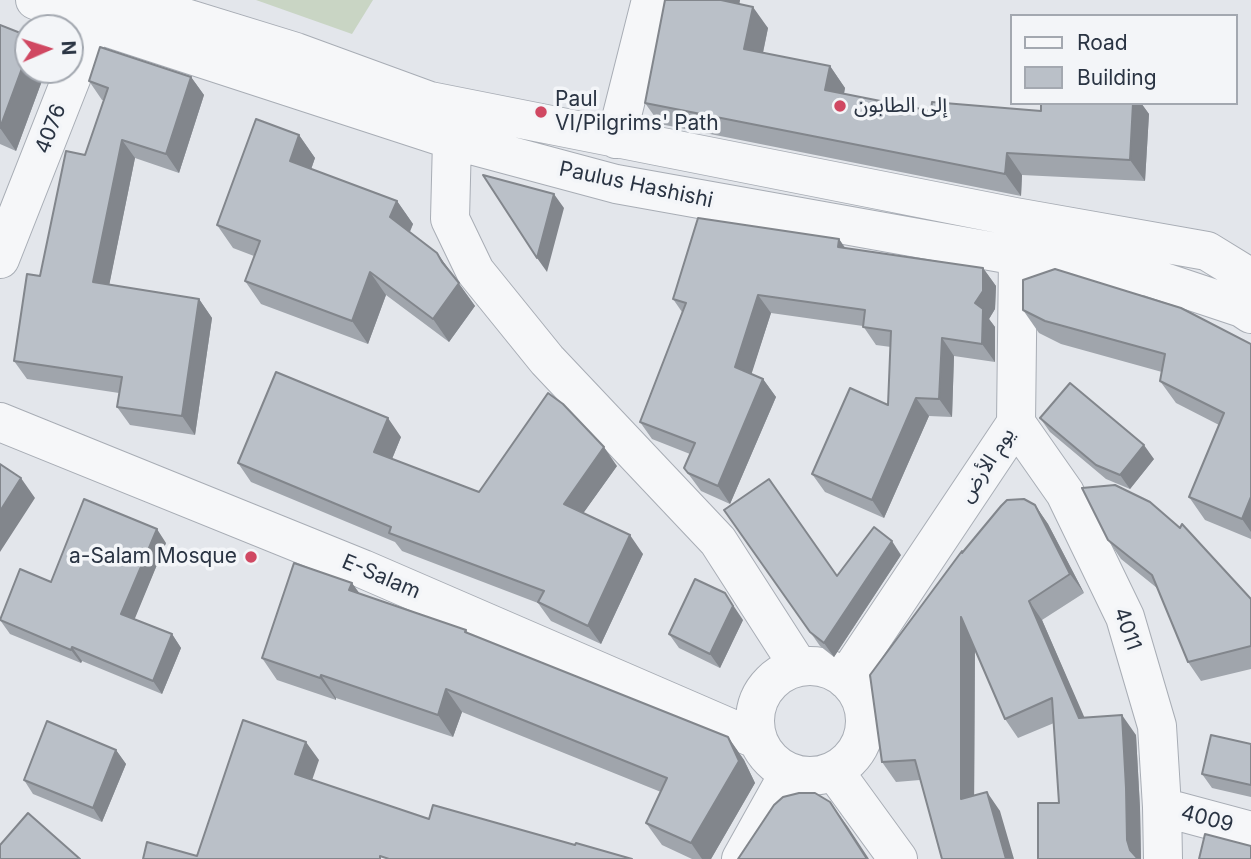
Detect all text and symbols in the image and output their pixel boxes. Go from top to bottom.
north arrow [14,14,84,84]
legend [1010,14,1237,105]
text: Road [1077,30,1128,55]
text: N [57,40,80,56]
text: Building [1077,65,1157,90]
place label: Paul VI/Pilgrims' Path [555,87,719,137]
place label: إلى الطابون [854,93,947,119]
marker: إلى الطابون [832,98,848,114]
street label: 4076 [30,101,72,157]
marker: Paul VI/Pilgrims' Path [533,104,549,120]
street label: Paulus Hashishi [557,156,715,214]
street label: يوم الأرض [954,423,1020,507]
place label: a-Salam Mosque [69,544,237,570]
marker: a-Salam Mosque [243,549,259,565]
street label: E-Salam [338,549,424,605]
street label: 4011 [1108,604,1146,654]
street label: 4009 [1178,800,1236,838]

